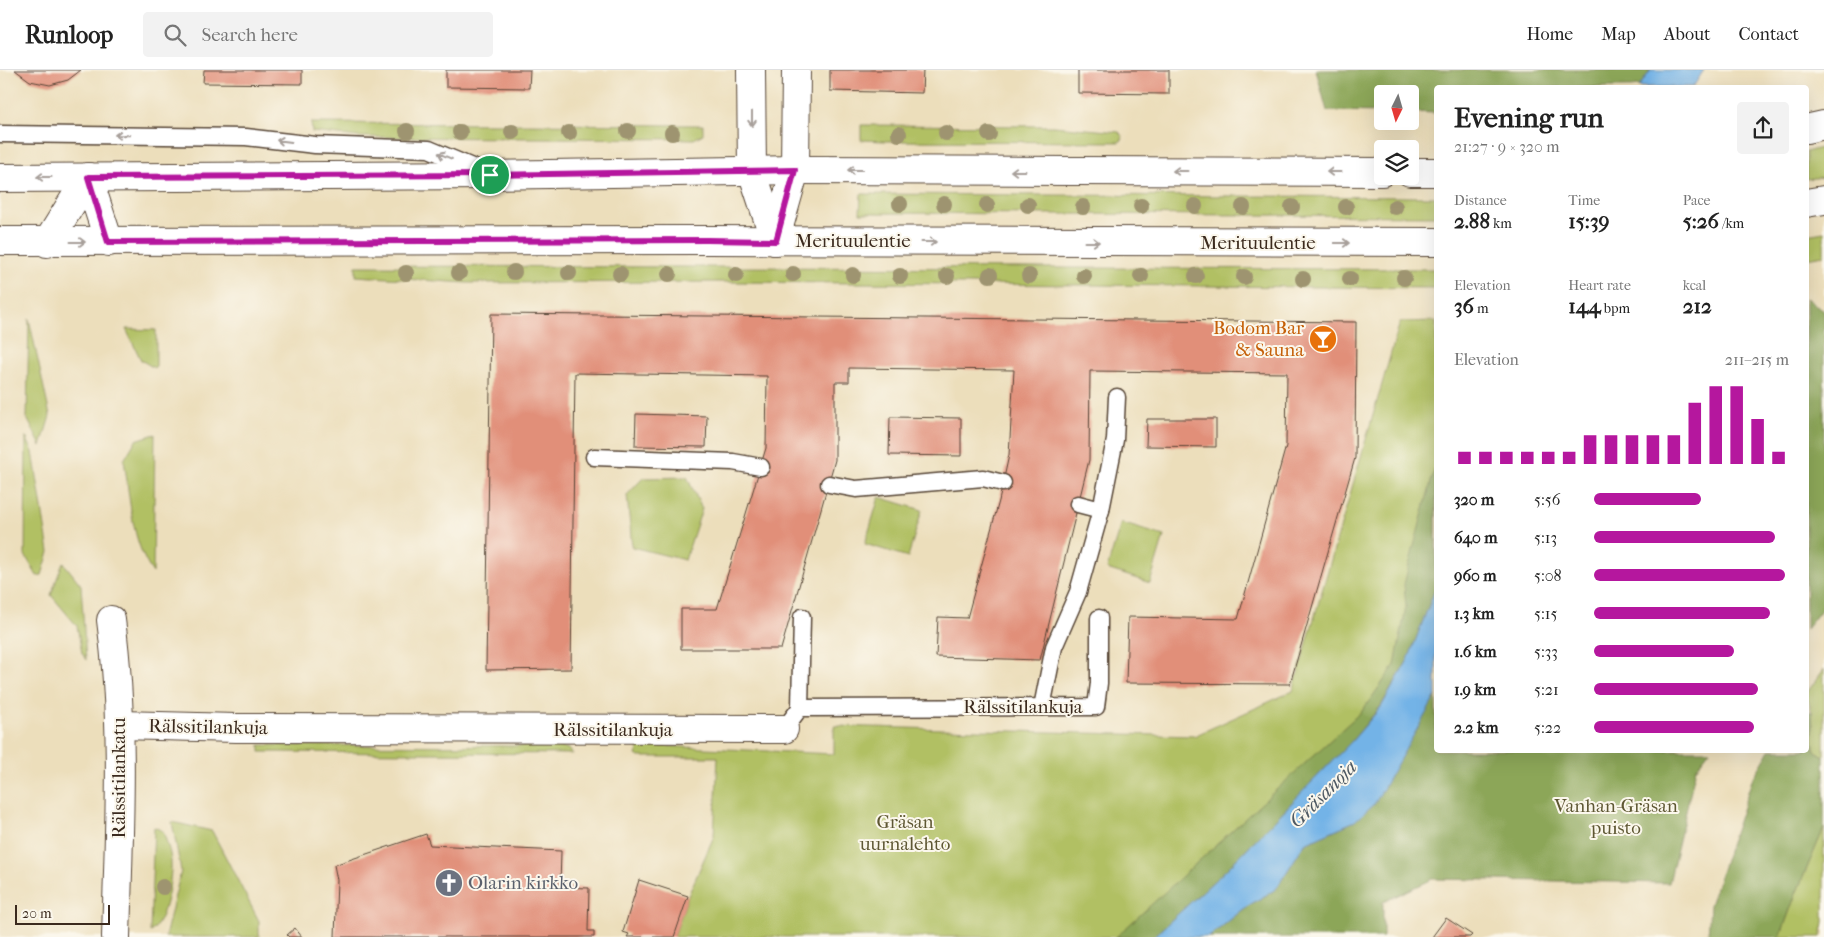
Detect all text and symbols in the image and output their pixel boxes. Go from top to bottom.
search box [143,12,493,57]
text: Runloop [25,21,113,49]
icon: search [161,21,189,49]
text: Search here [201,24,298,46]
text: Home [1526,24,1573,45]
text: Map [1601,24,1636,45]
text: About [1664,24,1710,45]
text: Contact [1738,24,1799,45]
north arrow [1374,85,1419,130]
map controls [1374,85,1419,185]
text: Evening run [1454,101,1604,134]
button: share [1737,102,1789,154]
one-way arrow [747,110,757,126]
one-way arrow [114,130,130,139]
one-way arrow [276,136,292,146]
text: 21:27 · 9 × 320 m [1454,137,1560,156]
button: layers [1374,140,1419,185]
one-way arrow [438,151,453,160]
pin [469,154,511,196]
icon: arrive [476,161,504,189]
one-way arrow [847,165,864,175]
one-way arrow [1010,166,1026,176]
one-way arrow [1172,166,1188,176]
one-way arrow [1326,167,1342,177]
one-way arrow [36,172,52,182]
text: Distance [1454,192,1507,209]
text: Time [1568,192,1600,209]
text: Pace [1683,192,1711,209]
text: 2.88 [1454,209,1490,233]
text: 15:39 [1568,209,1610,233]
text: 5:26 [1683,209,1719,233]
text: km [1490,215,1512,232]
text: /km [1719,215,1744,232]
street label: Merituulentie [795,230,911,252]
street label: Merituulentie [1200,232,1316,254]
one-way arrow [920,237,937,247]
one-way arrow [1083,237,1099,247]
one-way arrow [69,238,85,247]
one-way arrow [1333,238,1349,247]
text: Elevation [1454,277,1511,294]
text: Heart rate [1568,277,1631,294]
text: kcal [1683,277,1706,294]
text: 36 [1454,294,1474,318]
text: 144 [1568,294,1601,318]
text: 212 [1683,294,1712,318]
text: m [1474,300,1489,317]
text: bpm [1601,300,1630,317]
place label: Bodom Bar & Sauna [1213,317,1305,361]
bar icon: Bodom Bar & Sauna [1308,324,1338,354]
text: Elevation [1454,350,1519,369]
text: 211–215 m [1725,350,1789,369]
text: 320 m [1454,490,1494,509]
text: 5:56 [1534,490,1560,509]
text: 640 m [1454,528,1498,547]
text: 5:13 [1534,528,1557,547]
text: 960 m [1454,566,1497,585]
text: 5:08 [1534,566,1562,585]
text: 1.3 km [1454,604,1494,623]
text: 5:15 [1534,604,1557,623]
text: 1.6 km [1454,642,1496,661]
text: 5:33 [1534,642,1558,661]
text: 1.9 km [1454,680,1496,699]
text: 5:21 [1534,680,1559,699]
street label: Rälssitilankuja [963,696,1083,718]
street label: Rälssitilankuja [148,715,268,739]
street label: Rälssitilankatu [108,717,130,839]
text: 2.2 km [1454,718,1499,737]
text: 5:22 [1534,718,1561,737]
street label: Rälssitilankuja [553,719,673,741]
water label: Gräsanoja [1285,756,1361,832]
park label: Vanhan-Gräsan puisto [1553,795,1678,839]
park label: Gräsan uurnalehto [859,811,951,855]
church icon: Olarin kirkko [434,868,464,898]
place label: Olarin kirkko [468,872,578,894]
scale bar [15,902,110,925]
text: 20 m [22,905,52,922]

